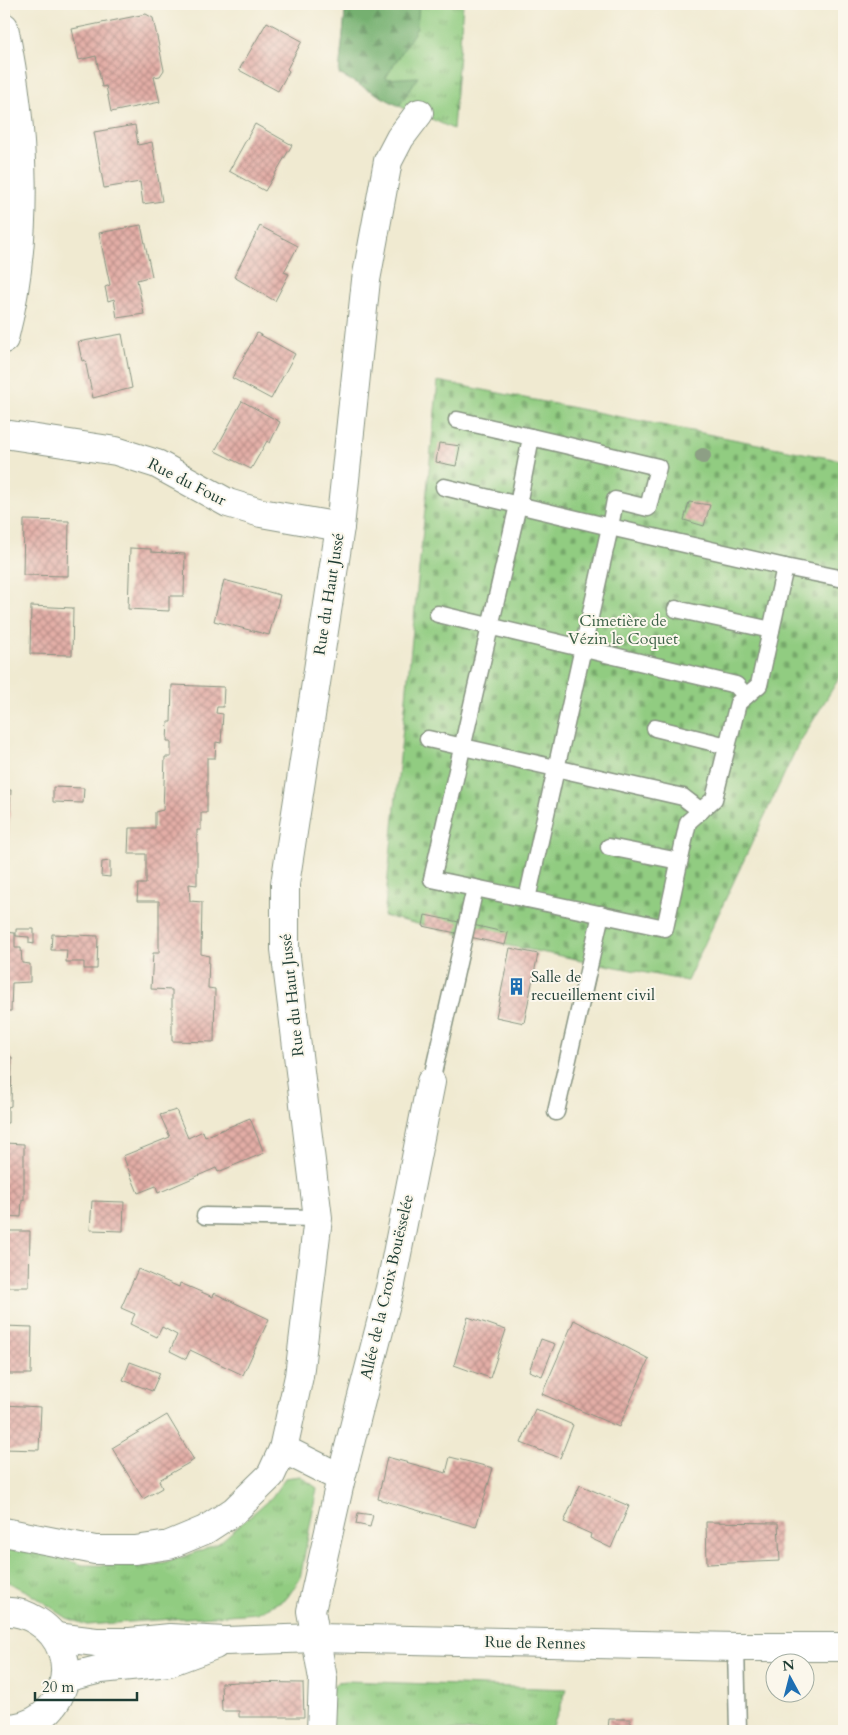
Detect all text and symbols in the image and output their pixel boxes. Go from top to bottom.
street label: Rue du Four [144,453,230,511]
street label: Rue du Haut Jussé [308,531,350,657]
park label: Cimetière de Vézin le Coquet [568,610,678,650]
street label: Rue du Haut Jussé [275,932,309,1058]
place label: Salle de recueillement civil [531,966,655,1006]
building icon: Salle de recueillement civil [507,976,527,996]
street label: Allée de la Croix Bouësselée [355,1192,419,1382]
street label: Rue de Rennes [484,1631,586,1655]
north arrow [766,1652,816,1702]
text: N [781,1655,796,1676]
scale bar [35,1670,138,1702]
text: 20 m [42,1677,74,1697]

